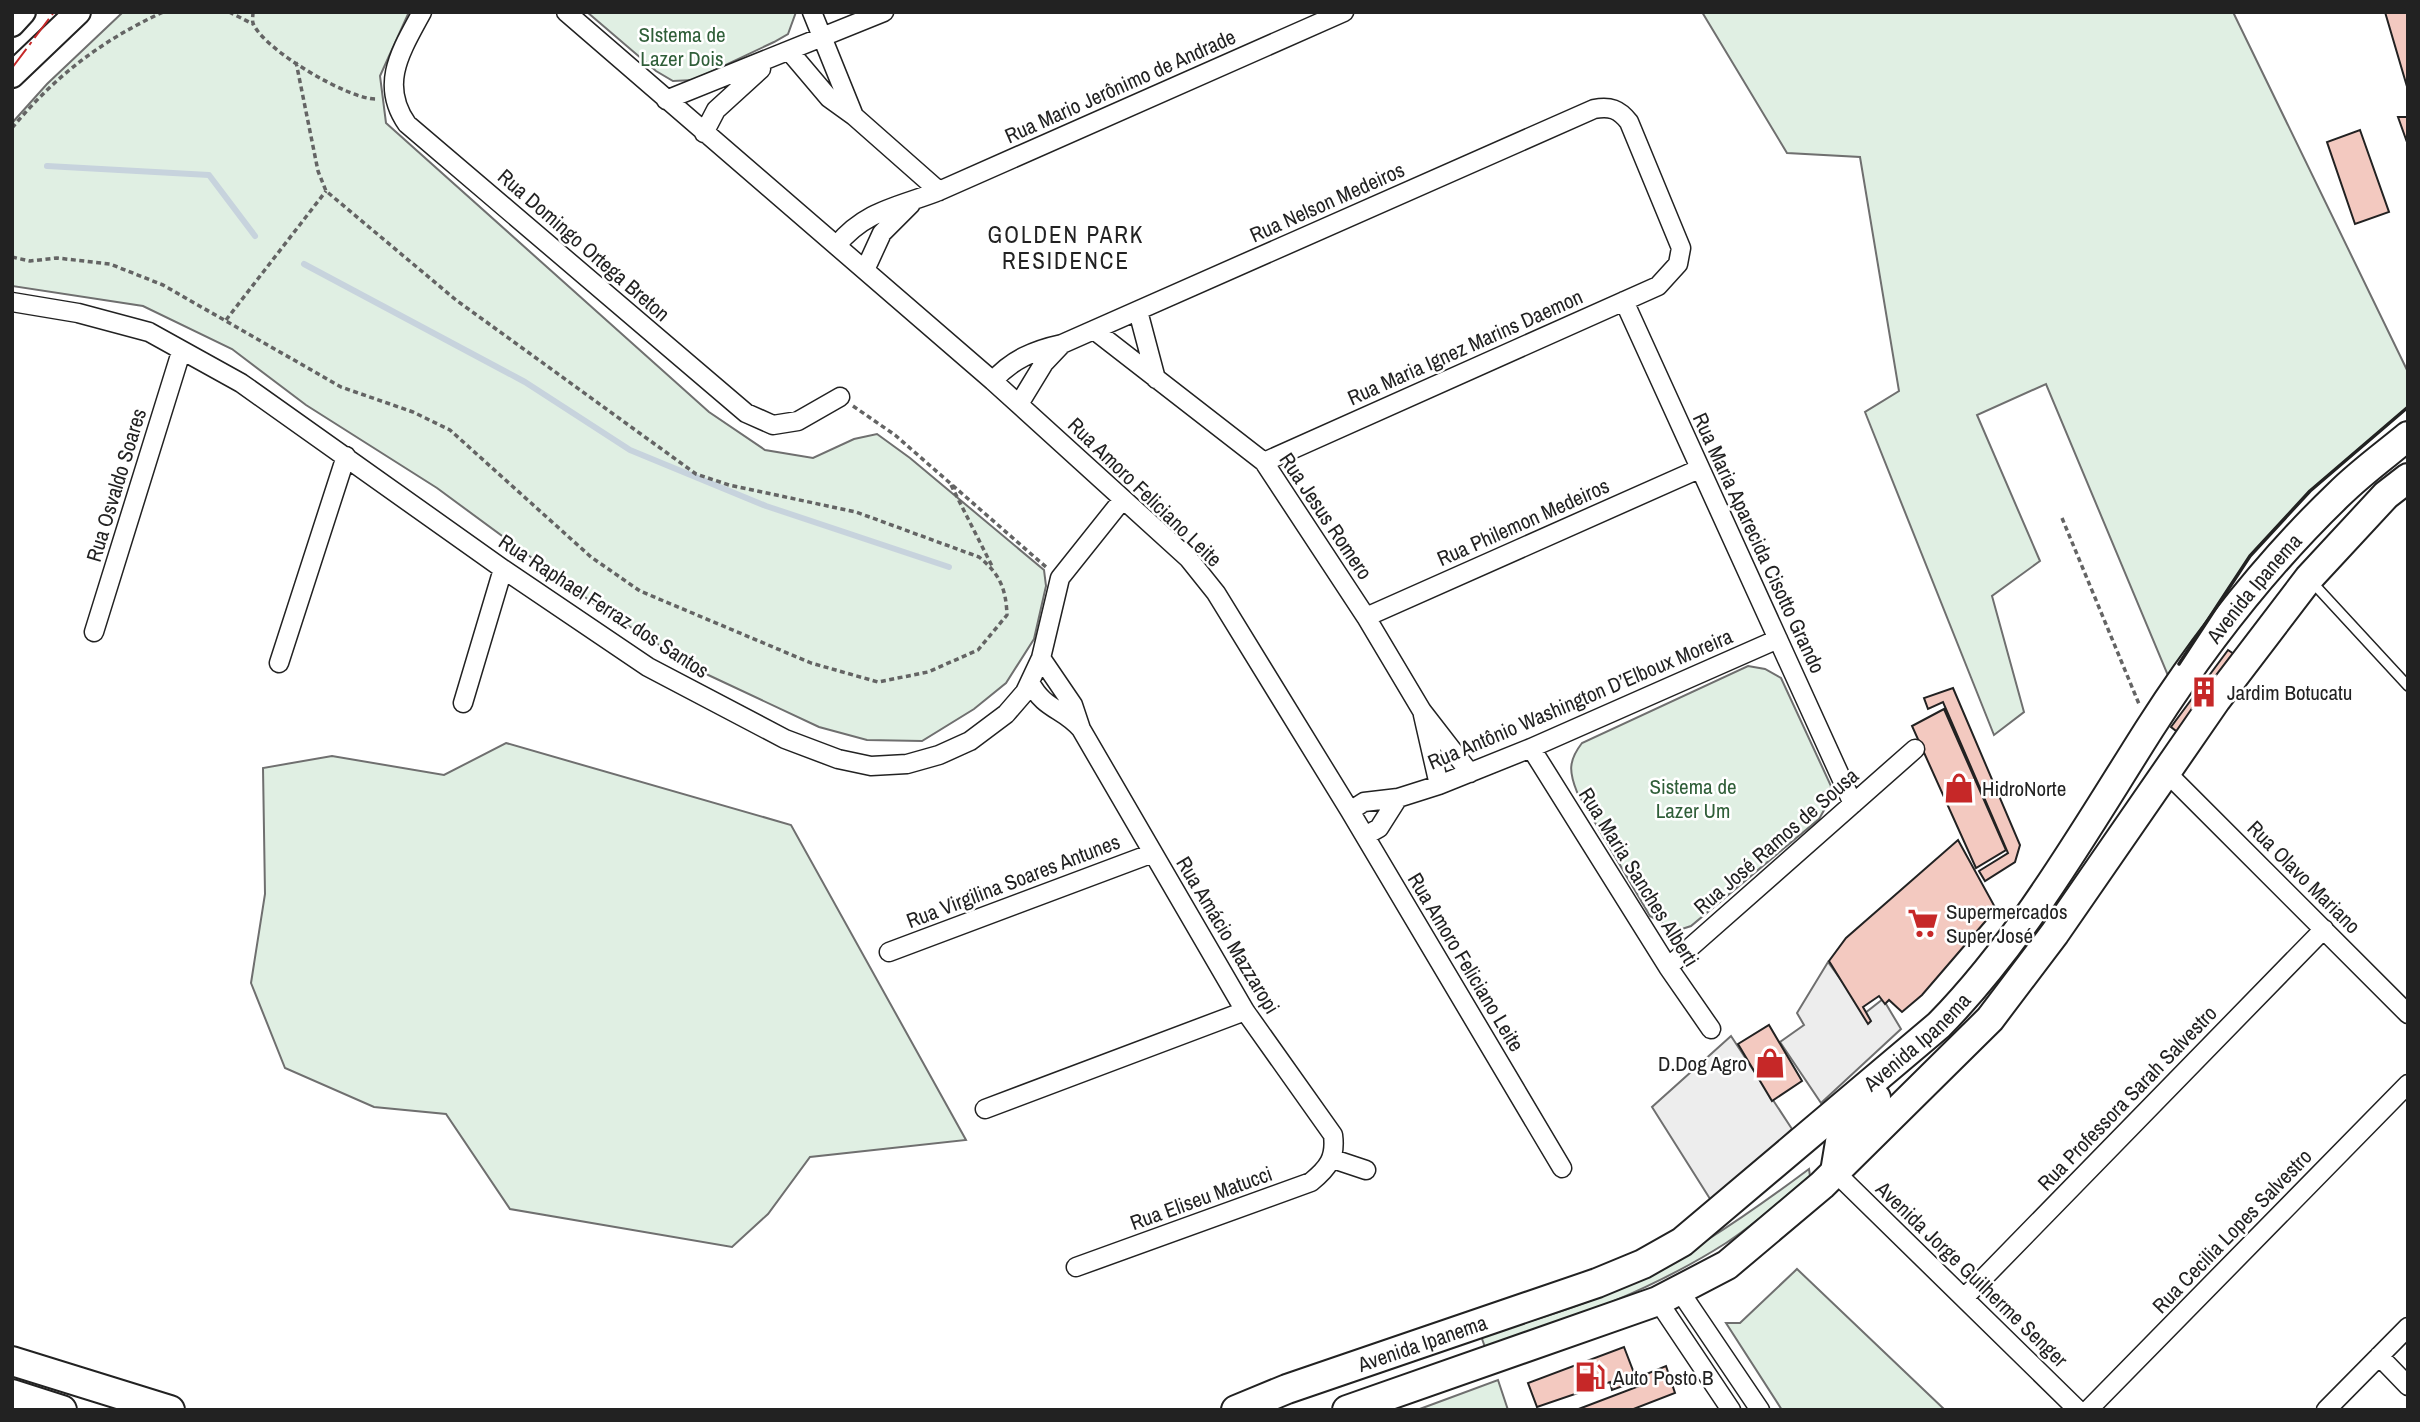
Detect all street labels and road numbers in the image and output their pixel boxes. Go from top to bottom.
street label: Rua Mario Jerônimo de Andrade [1000,22,1240,150]
street label: Rua Nelson Medeiros [1245,155,1409,249]
street label: Rua Domingo Ortega Breton [492,162,676,328]
street label: Rua Maria Ignez Marins Daemon [1343,282,1587,412]
street label: Rua Osvaldo Soares [79,405,153,565]
street label: Rua Maria Aparecida Cisotto Grando [1686,408,1832,678]
street label: Rua Amoro Feliciano Leite [1062,411,1228,573]
street label: Rua Jesus Romero [1273,447,1379,585]
street label: Rua Philemon Medeiros [1432,471,1614,573]
street label: Avenida Ipanema [2199,526,2308,650]
street label: Rua Raphael Ferraz dos Santos [493,527,715,685]
street label: Rua Antônio Washington D’Elboux Moreira [1423,621,1737,777]
street label: Rua José Ramos de Sousa [1687,761,1865,921]
street label: Rua Maria Sanches Alberti [1572,782,1706,972]
street label: Rua Olavo Mariano [2241,814,2367,940]
street label: Rua Virgilina Soares Antunes [902,827,1124,935]
street label: Rua Amácio Mazzaropi [1169,851,1287,1019]
street label: Rua Amoro Feliciano Leite [1401,867,1531,1057]
street label: Avenida Ipanema [1856,986,1977,1098]
street label: Rua Professora Sarah Salvestro [2031,999,2223,1197]
street label: Rua Cecilia Lopes Salvestro [2146,1142,2318,1320]
street label: Rua Eliseu Matucci [1126,1159,1276,1237]
street label: Avenida Jorge Guilherme Senger [1869,1174,2074,1374]
street label: Avenida Ipanema [1353,1307,1491,1379]

